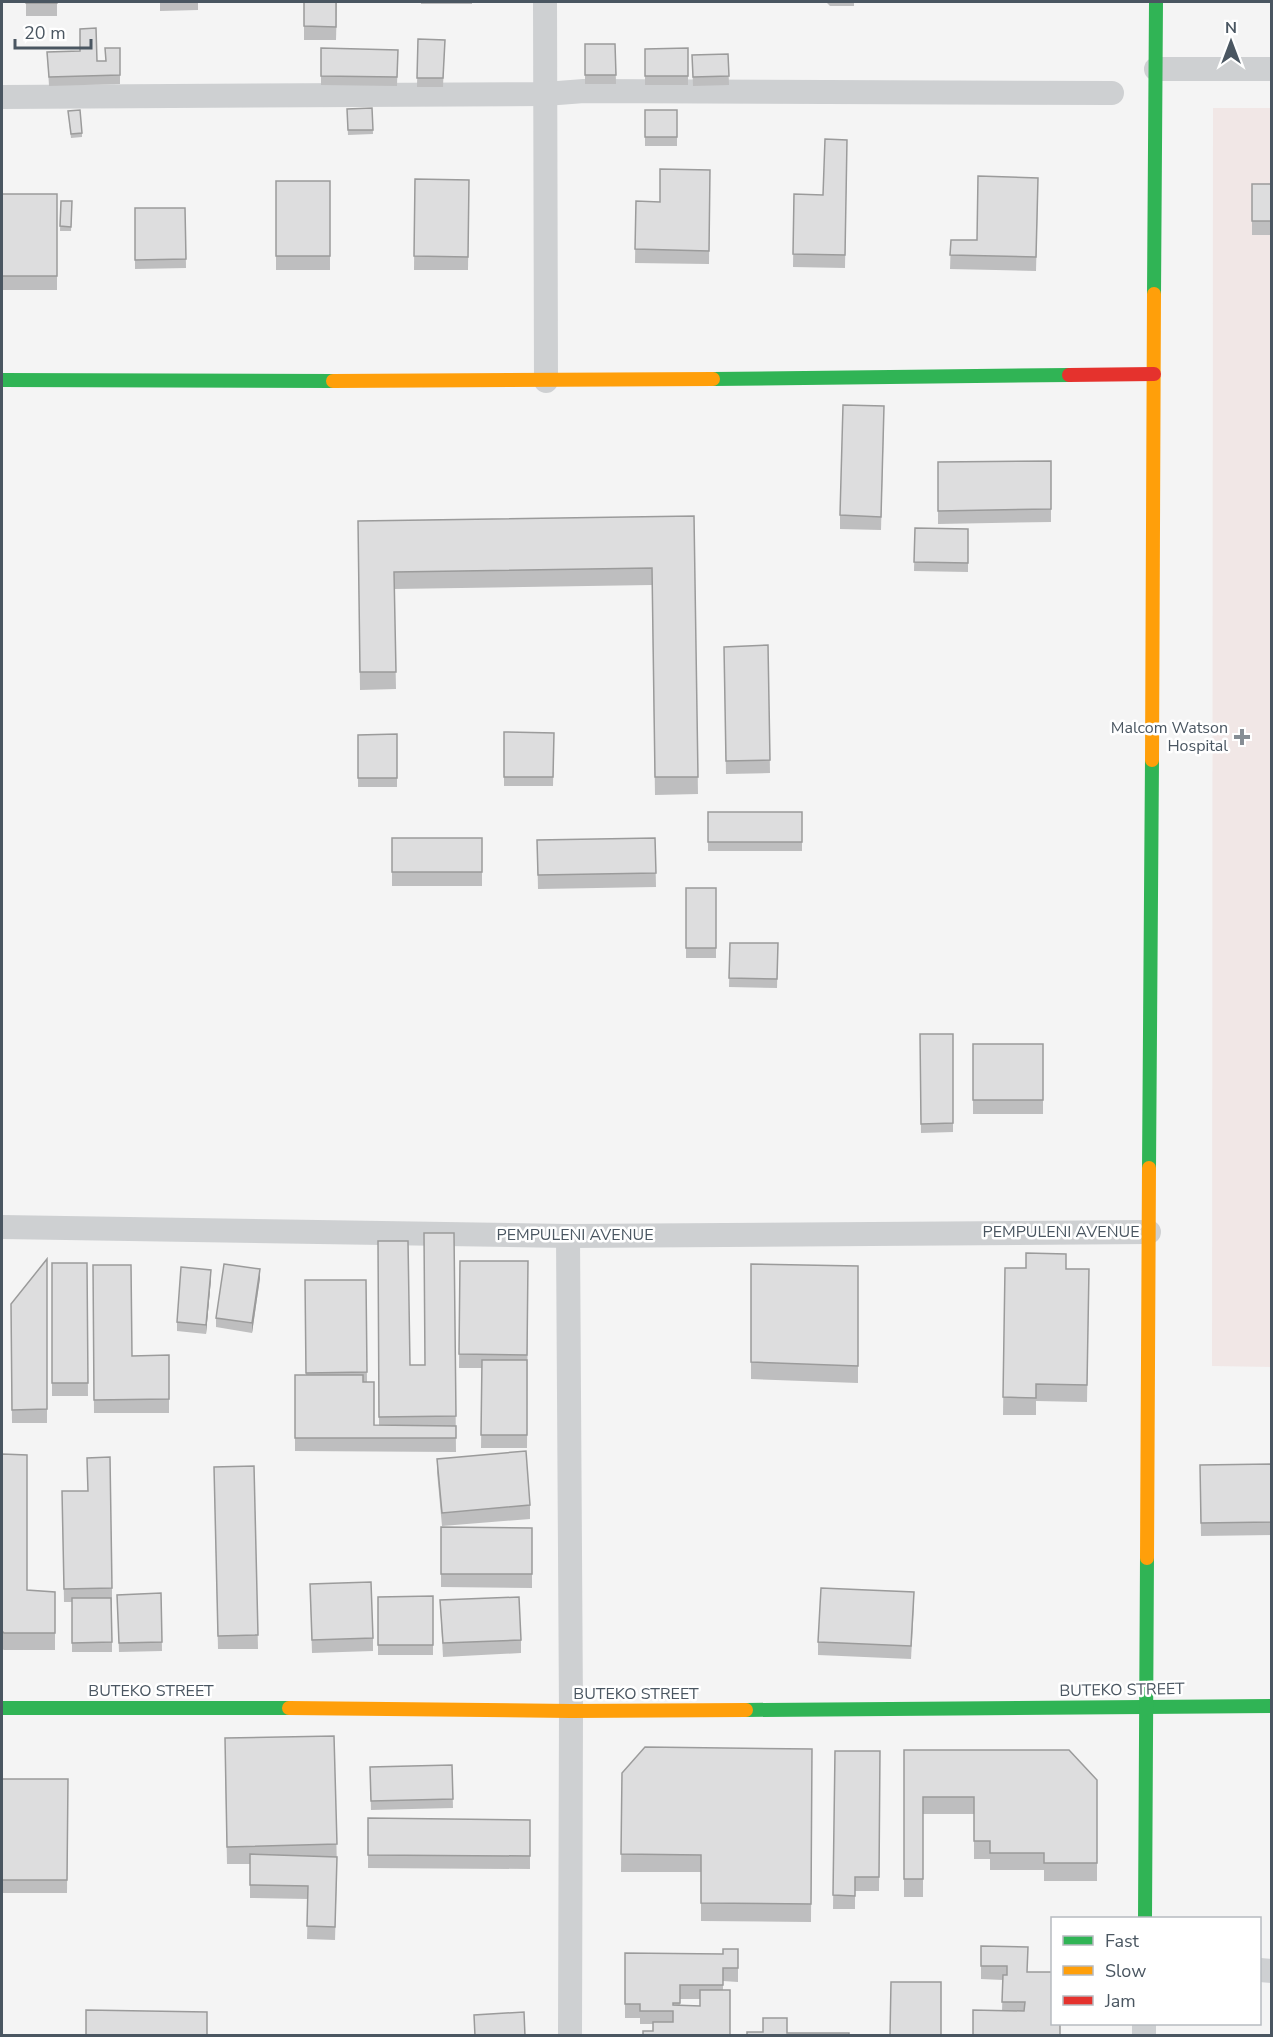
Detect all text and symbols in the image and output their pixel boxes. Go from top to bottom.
scale bar [15,12,92,50]
north arrow [1201,12,1261,72]
text: N [1225,17,1237,39]
text: 20 m [24,21,66,45]
place label: Malcom Watson Hospital [1111,717,1228,757]
marker: Malcom Watson Hospital [1233,728,1251,746]
street label: PEMPULENI AVENUE [983,1221,1139,1243]
street label: PEMPULENI AVENUE [497,1224,653,1246]
street label: BUTEKO STREET [1059,1678,1185,1702]
street label: BUTEKO STREET [88,1680,214,1702]
street label: BUTEKO STREET [573,1683,699,1705]
legend [1051,1917,1261,2025]
text: Fast [1105,1929,1140,1953]
text: Slow [1105,1959,1146,1983]
text: Jam [1104,1989,1136,2013]

